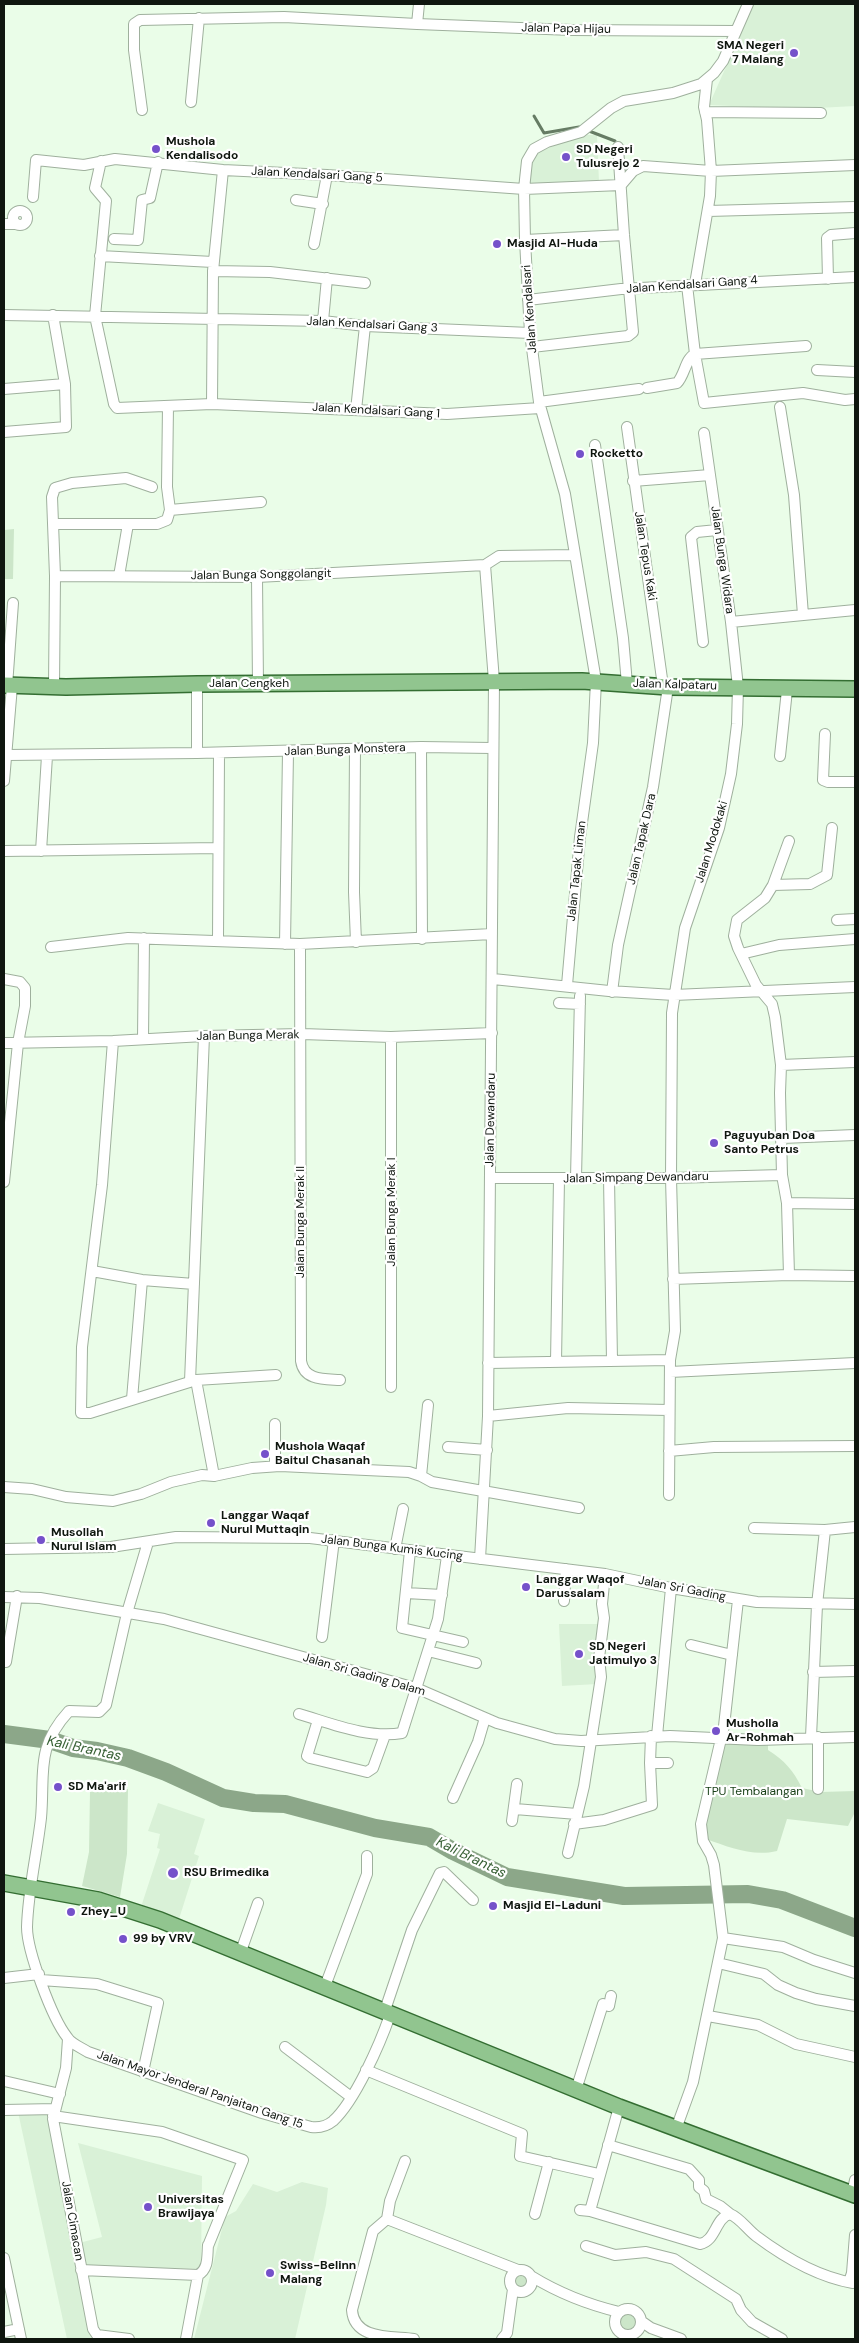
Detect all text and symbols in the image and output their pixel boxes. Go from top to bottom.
street label: Jalan Papa Hijau [521,21,611,37]
place label: SMA Negeri 7 Malang [717,39,784,67]
marker: SMA Negeri 7 Malang [788,47,800,59]
place label: Mushola Kendalisodo [166,135,238,163]
marker: Mushola Kendalisodo [150,143,162,155]
place label: SD Negeri Tulusrejo 2 [576,143,639,171]
marker: SD Negeri Tulusrejo 2 [560,151,572,163]
street label: Jalan Kendalsari Gang 5 [251,164,383,186]
place label: Masjid Al-Huda [507,237,598,251]
marker: Masjid Al-Huda [491,238,503,250]
street label: Jalan Kendalsari [520,264,540,354]
street label: Jalan Kendalsari Gang 4 [626,273,758,297]
street label: Jalan Kendalsari Gang 3 [306,314,438,336]
street label: Jalan Kendalsari Gang 1 [312,400,440,422]
place label: Rocketto [590,447,643,461]
marker: Rocketto [574,448,586,460]
street label: Jalan Bunga Widara [707,505,737,615]
street label: Jalan Tepus Kaki [631,510,659,602]
street label: Jalan Bunga Songgolangit [190,567,332,583]
street label: Jalan Kalpataru [633,676,717,694]
street label: Jalan Cengkeh [209,677,289,691]
street label: Jalan Bunga Monstera [284,741,406,759]
street label: Jalan Tapak Dara [624,792,660,886]
street label: Jalan Modokaki [693,799,731,885]
street label: Jalan Tapak Liman [565,820,589,922]
street label: Jalan Bunga Merak [196,1028,300,1044]
street label: Jalan Dewandaru [483,1073,499,1167]
place label: Paguyuban Doa Santo Petrus [724,1129,815,1157]
marker: Paguyuban Doa Santo Petrus [708,1137,720,1149]
street label: Jalan Bunga Merak I [385,1157,399,1267]
street label: Jalan Bunga Merak II [294,1166,308,1278]
street label: Jalan Simpang Dewandaru [563,1170,709,1186]
place label: Mushola Waqaf Baitul Chasanah [275,1440,370,1468]
marker: Mushola Waqaf Baitul Chasanah [259,1448,271,1460]
place label: Langgar Waqaf Nurul Muttaqin [221,1509,309,1537]
marker: Langgar Waqaf Nurul Muttaqin [205,1517,217,1529]
place label: Musollah Nurul Islam [51,1526,117,1554]
street label: Jalan Bunga Kumis Kucing [320,1532,464,1564]
marker: Musollah Nurul Islam [35,1534,47,1546]
place label: Langgar Waqof Darussalam [536,1573,624,1601]
street label: Jalan Sri Gading [637,1573,727,1605]
marker: Langgar Waqof Darussalam [520,1581,532,1593]
place label: SD Negeri Jatimulyo 3 [589,1640,657,1668]
marker: SD Negeri Jatimulyo 3 [573,1648,585,1660]
street label: Jalan Sri Gading Dalam [301,1651,427,1699]
place label: Musholla Ar-Rohmah [726,1717,794,1745]
marker: Musholla Ar-Rohmah [710,1725,722,1737]
water label: Kali Brantas [45,1733,123,1765]
place label: SD Ma'arif [68,1780,126,1794]
marker: SD Ma'arif [52,1781,64,1793]
park label: TPU Tembalangan [705,1785,803,1799]
water label: Kali Brantas [433,1834,509,1882]
marker: RSU Brimedika [166,1866,180,1880]
place label: RSU Brimedika [184,1866,269,1880]
place label: Masjid El-Laduni [503,1899,601,1913]
marker: Masjid El-Laduni [487,1900,499,1912]
place label: Zhey_U [81,1905,126,1919]
marker: Zhey_U [65,1906,77,1918]
place label: 99 by VRV [133,1932,193,1946]
marker: 99 by VRV [117,1933,129,1945]
street label: Jalan Mayor Jenderal Panjaitan Gang 15 [95,2048,305,2132]
street label: Jalan Cimacan [58,2180,86,2262]
place label: Universitas Brawijaya [158,2193,224,2221]
marker: Universitas Brawijaya [142,2201,154,2213]
place label: Swiss-Belinn Malang [280,2259,356,2287]
marker: Swiss-Belinn Malang [264,2267,276,2279]

